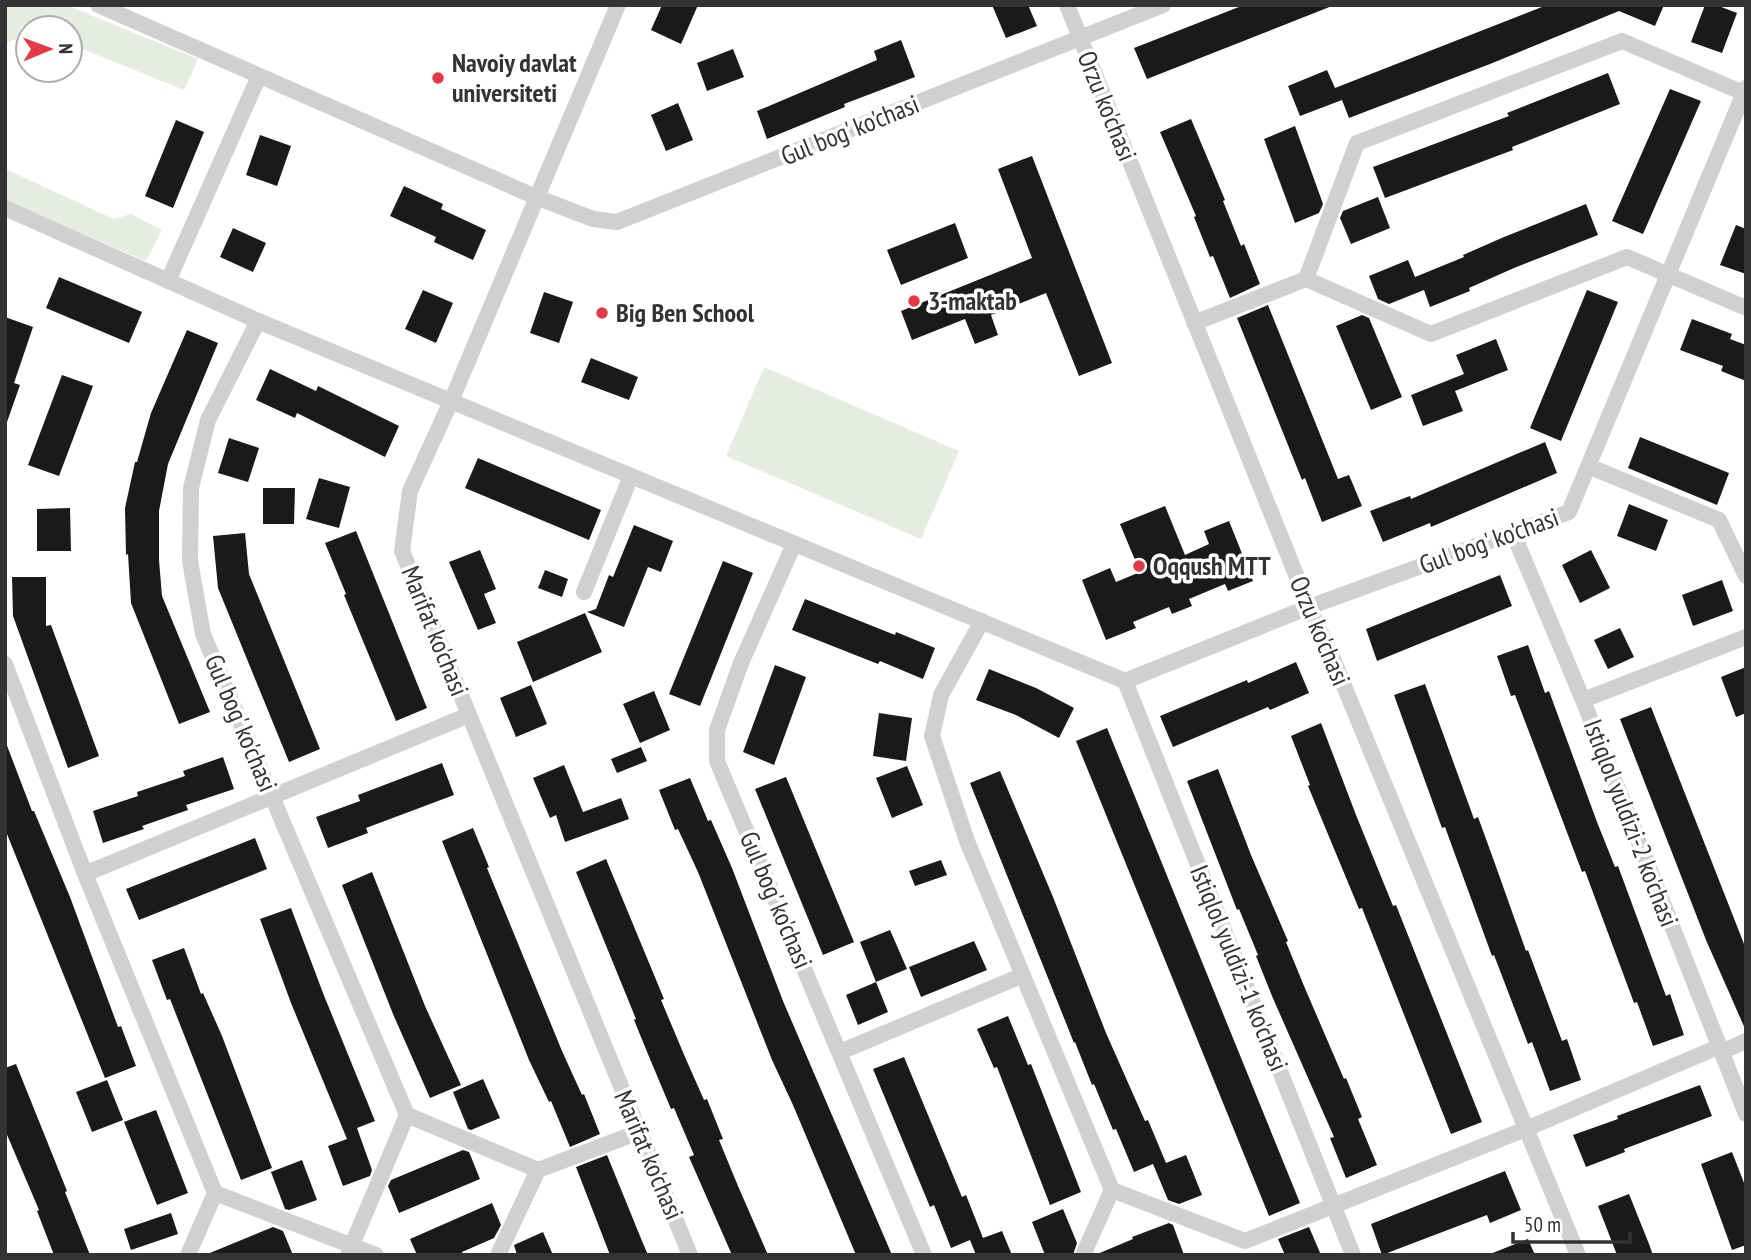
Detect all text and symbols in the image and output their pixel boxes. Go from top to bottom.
north arrow [14,14,84,84]
text: N [54,43,78,54]
place label: Navoiy davlat universiteti [452,46,577,109]
street label: Orzu ko'chasi [1071,46,1144,166]
marker: Navoiy davlat universiteti [430,70,446,86]
street label: Gul bog' ko'chasi [776,87,924,172]
place label: 3-maktab [928,284,1017,317]
marker: 3-maktab [906,293,922,309]
place label: Big Ben School [616,296,755,329]
marker: Big Ben School [594,305,610,321]
street label: Gul bog' ko'chasi [1415,500,1563,581]
place label: Oqqush MTT [1153,549,1271,582]
marker: Oqqush MTT [1131,558,1147,574]
street label: Marifat ko'chasi [394,561,477,701]
street label: Orzu ko'chasi [1283,571,1358,690]
street label: Gul bog' ko'chasi [198,649,285,796]
street label: Istiqlol yuldizi-2 ko'chasi [1577,715,1686,931]
street label: Gul bog' ko'chasi [733,826,820,973]
street label: Istiqlol yuldizi-1 ko'chasi [1183,860,1296,1076]
street label: Marifat ko'chasi [607,1085,691,1225]
scale bar [1513,1200,1630,1244]
text: 50 m [1524,1211,1561,1238]

